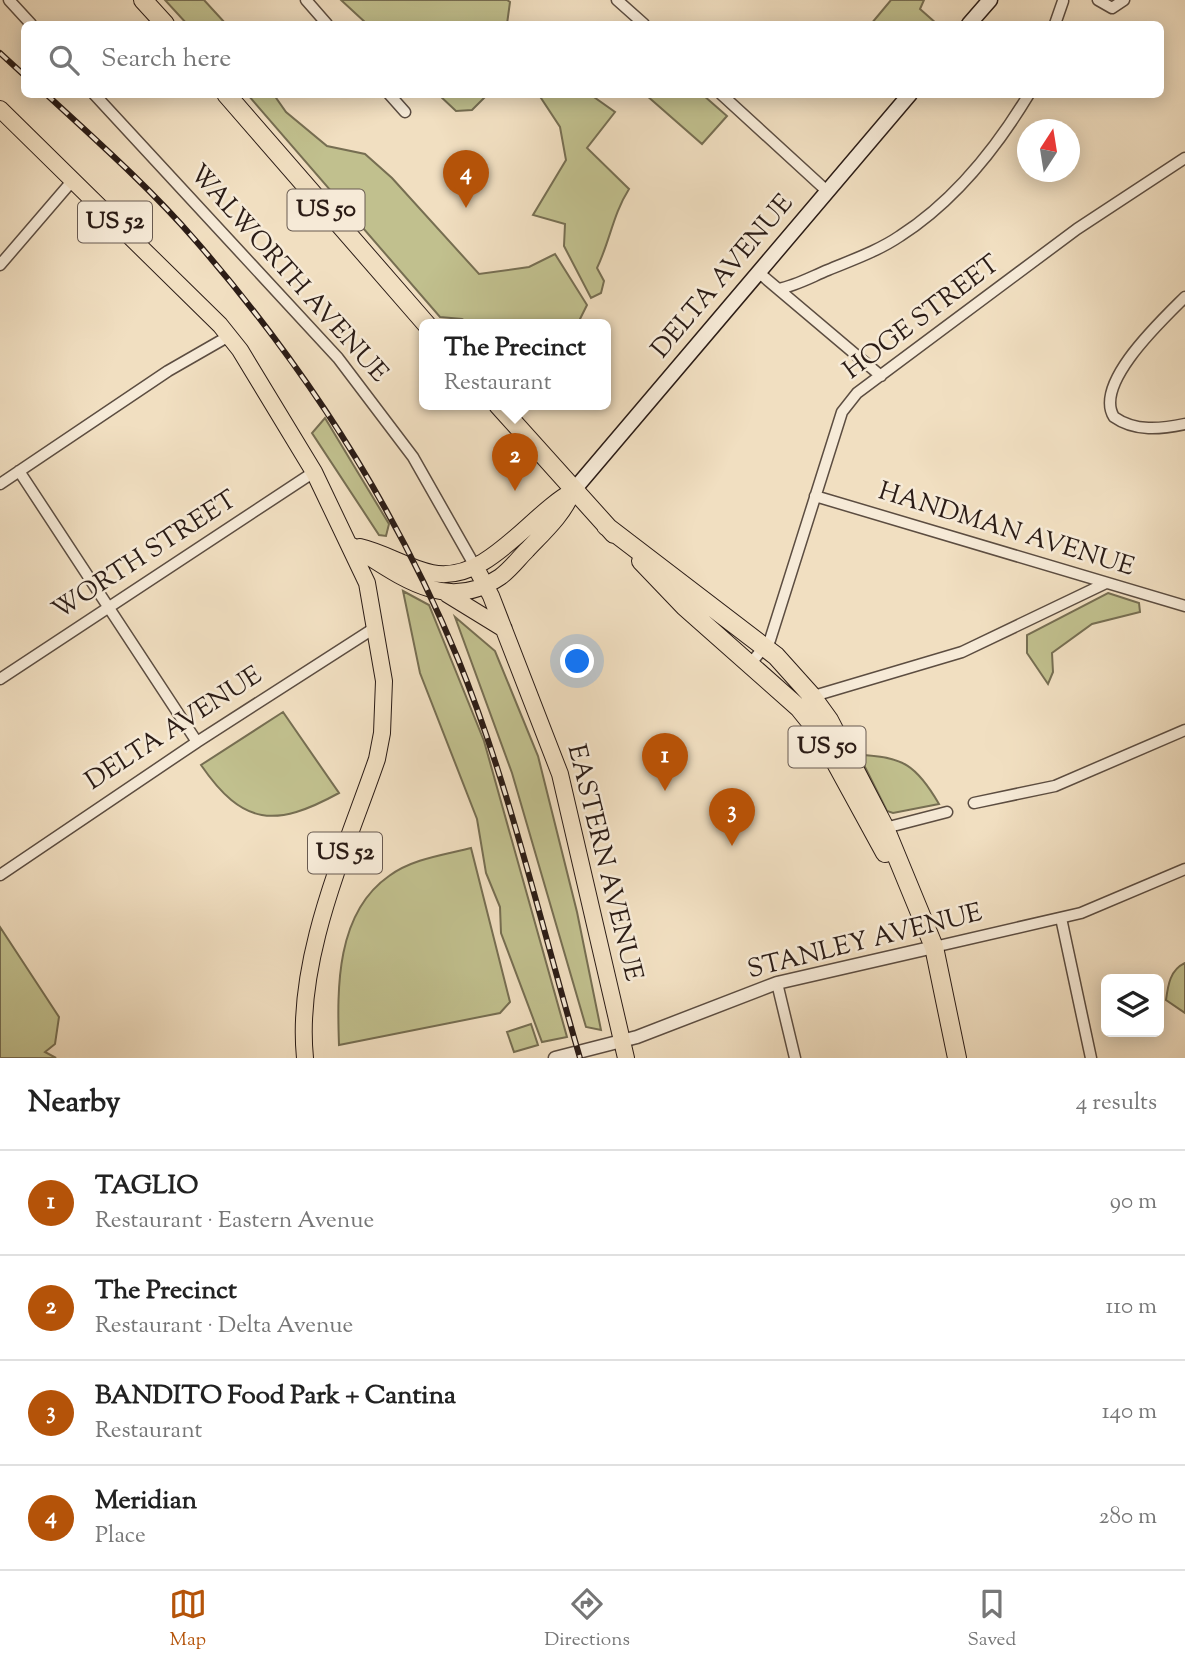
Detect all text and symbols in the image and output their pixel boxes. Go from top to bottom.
search box [21,21,1164,98]
icon: search [45,41,83,79]
text: Search here [101,41,231,78]
north arrow [1017,119,1080,182]
pin: 4 [443,150,489,208]
street label: WALWORTH AVENUE [180,157,396,391]
street label: DELTA AVENUE [643,187,803,367]
road number: US 50 [288,190,364,230]
road number: US 52 [78,202,152,243]
street label: HOGE STREET [836,247,1008,389]
popup [419,319,611,410]
text: The Precinct [444,330,586,367]
text: Restaurant [444,367,552,400]
pin: 2 [492,433,538,491]
street label: HANDMAN AVENUE [874,473,1139,587]
street label: WORTH STREET [45,482,245,630]
your location [560,644,594,678]
street label: DELTA AVENUE [78,658,270,800]
road number: US 50 [788,726,866,768]
pin: 1 [642,733,688,791]
street label: EASTERN AVENUE [557,741,651,985]
pin: 3 [709,788,755,846]
road number: US 52 [308,832,382,874]
street label: STANLEY AVENUE [744,895,986,989]
map controls [1101,974,1164,1037]
button: layers [1101,974,1164,1037]
text: Nearby [28,1082,120,1125]
text: 4 results [1076,1087,1157,1120]
text: TAGLIO [95,1168,198,1205]
text: 1 [47,1186,55,1219]
text: 90 m [1110,1186,1157,1219]
text: Restaurant · Eastern Avenue [95,1205,374,1238]
text: The Precinct [95,1273,237,1310]
text: 2 [46,1291,56,1324]
text: 110 m [1106,1291,1157,1324]
text: Restaurant · Delta Avenue [95,1310,353,1343]
text: BANDITO Food Park + Cantina [95,1378,456,1415]
text: 3 [46,1396,56,1429]
text: 140 m [1102,1396,1157,1429]
text: Restaurant [95,1415,202,1448]
text: Meridian [95,1483,197,1520]
text: 4 [45,1501,57,1534]
text: 280 m [1099,1501,1157,1534]
text: Place [95,1520,146,1553]
tab: Map [169,1585,207,1654]
tab: Directions [544,1585,630,1654]
tab: Saved [967,1585,1016,1654]

